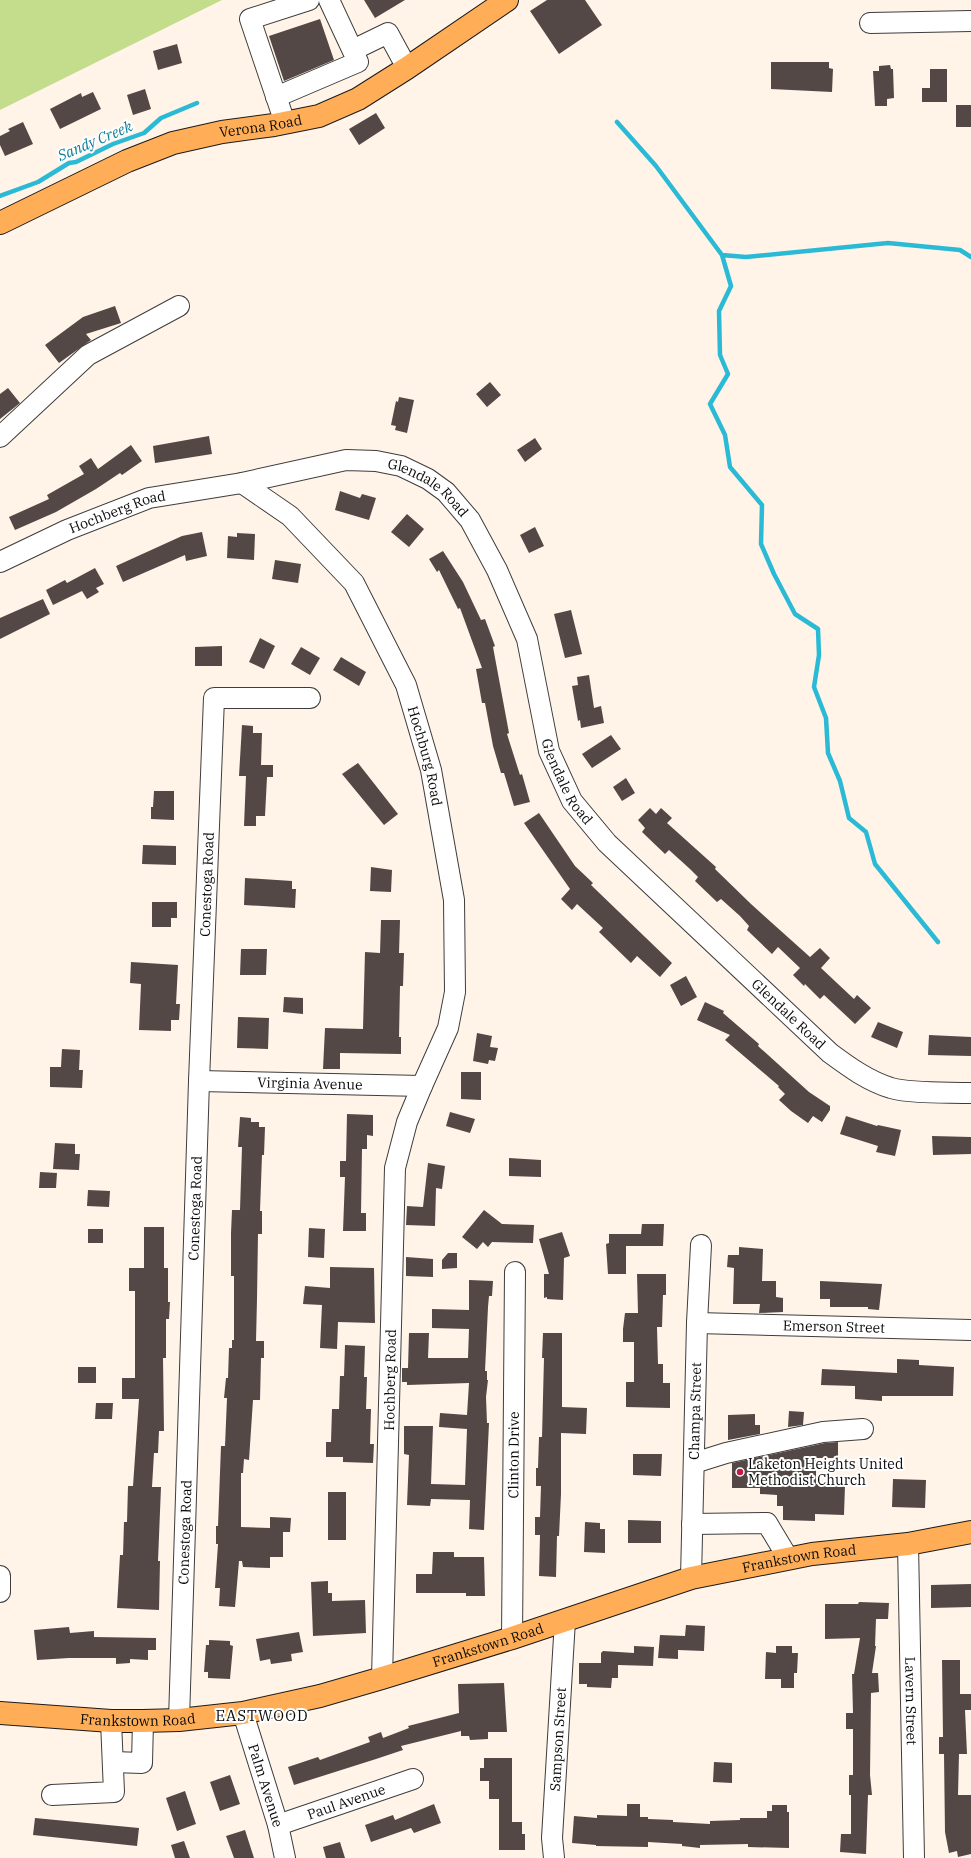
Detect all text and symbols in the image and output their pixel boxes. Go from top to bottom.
street label: Verona Road [218,111,304,141]
water label: Sandy Creek [54,116,135,165]
street label: Glendale Road [386,455,473,521]
street label: Hochberg Road [66,486,167,537]
street label: Hochburg Road [404,704,446,808]
street label: Glendale Road [538,737,597,829]
street label: Conestoga Road [196,831,218,937]
street label: Glendale Road [748,975,830,1054]
street label: Virginia Avenue [257,1073,363,1094]
street label: Conestoga Road [184,1155,206,1261]
street label: Emerson Street [783,1316,885,1337]
street label: Hochberg Road [380,1329,400,1431]
street label: Champa Street [685,1362,705,1460]
street label: Clinton Drive [504,1411,523,1499]
place label: Laketon Heights United Methodist Church [748,1455,904,1489]
marker: Laketon Heights United Methodist Church [735,1467,745,1477]
street label: Conestoga Road [174,1479,196,1585]
street label: Frankstown Road [741,1540,858,1577]
street label: Frankstown Road [430,1619,546,1671]
street label: Lavern Street [901,1657,921,1745]
street label: Sampson Street [546,1687,570,1792]
district label: EASTWOOD [215,1706,309,1725]
street label: Frankstown Road [79,1709,197,1730]
street label: Palm Avenue [244,1742,287,1829]
street label: Paul Avenue [305,1780,388,1823]

